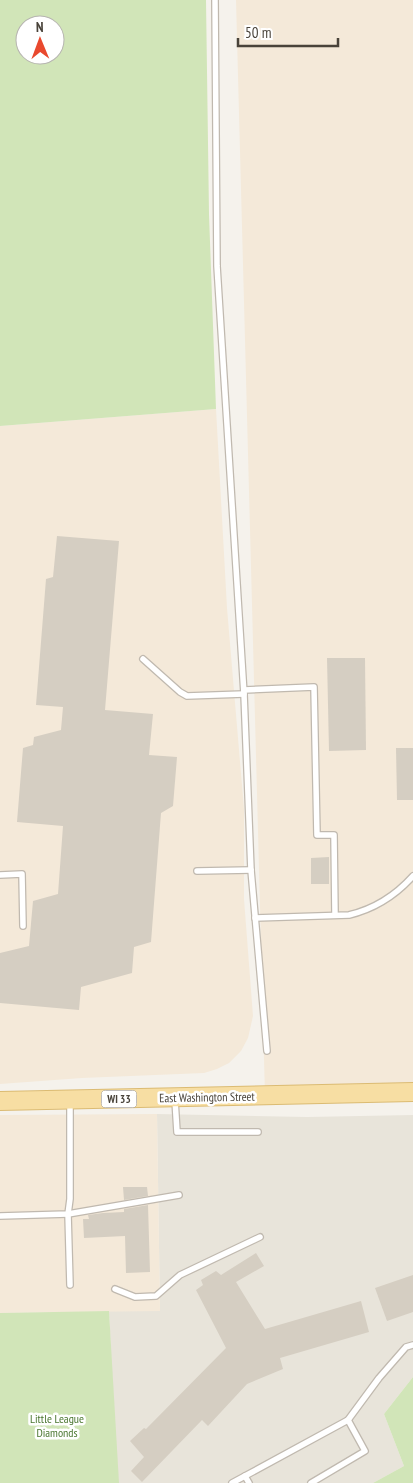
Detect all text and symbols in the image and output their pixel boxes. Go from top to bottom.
north arrow [15,15,65,65]
scale bar [238,15,338,47]
text: N [36,18,44,36]
text: 50 m [245,23,271,42]
street label: East Washington Street [159,1089,256,1105]
road number: WI 33 [102,1090,136,1108]
park label: Little League Diamonds [30,1411,84,1440]

